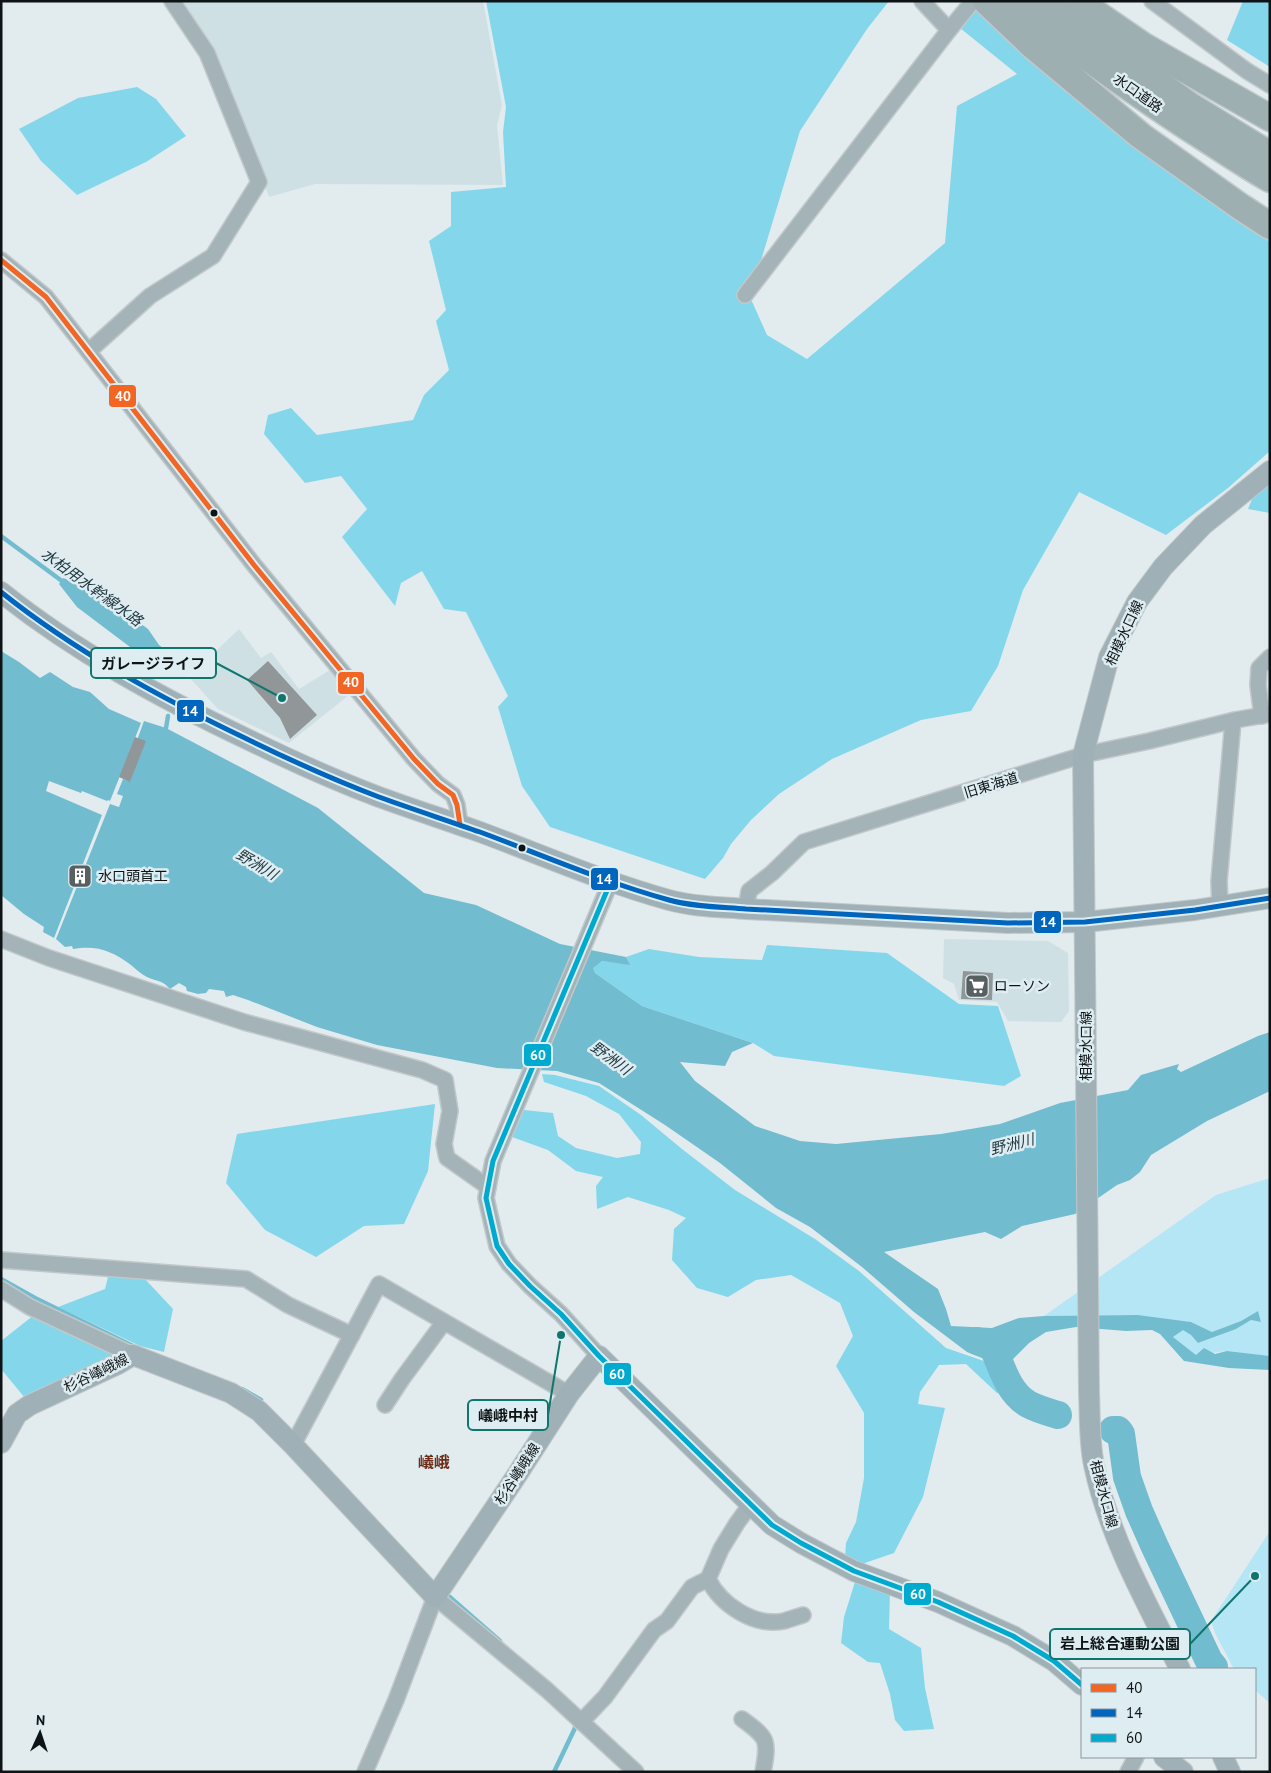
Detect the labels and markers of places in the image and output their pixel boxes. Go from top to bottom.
unlabelled marker [209,508,219,518]
callout: ガレージライフ [91,648,216,678]
unlabelled marker [517,843,527,853]
building icon: 水口頭首工 [67,863,93,889]
place label: 水口頭首工 [98,867,168,885]
supermarket icon: ローソン [964,973,990,999]
place label: ローソン [994,977,1050,995]
callout: 嶬峨中村 [468,1400,548,1430]
callout: 岩上総合運動公園 [1050,1629,1190,1659]

